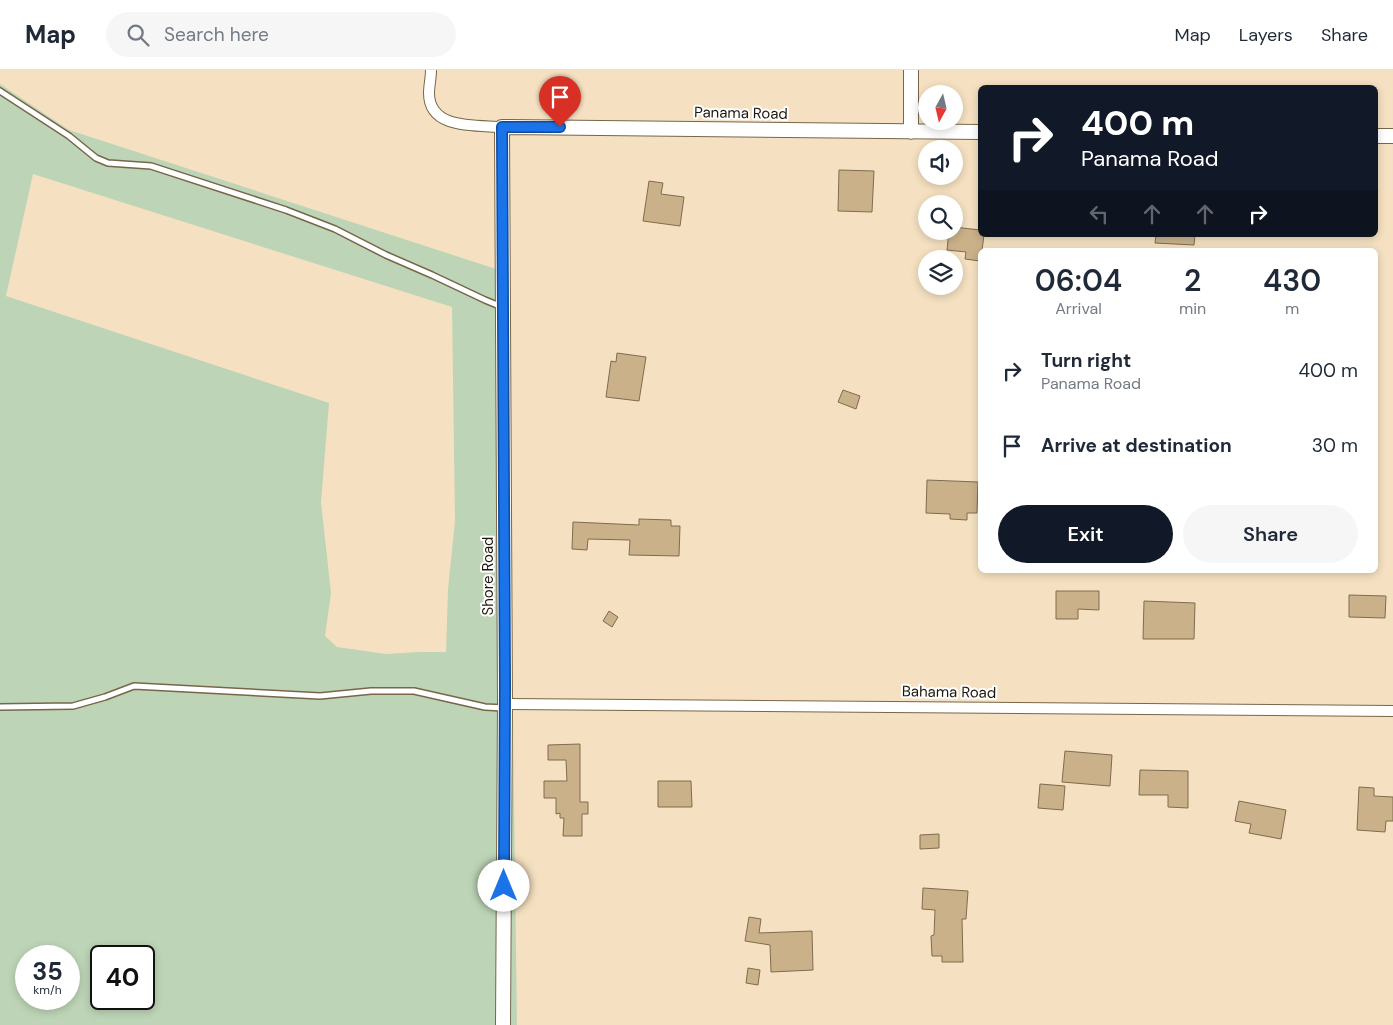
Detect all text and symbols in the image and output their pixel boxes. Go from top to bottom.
search box [106,12,456,57]
text: Map [25,19,76,50]
icon: search [124,21,152,49]
text: Search here [164,22,269,47]
text: Map [1175,23,1211,47]
text: Layers [1239,23,1293,47]
text: Share [1321,23,1368,47]
pin [539,76,581,127]
icon: arrive [546,83,574,111]
north arrow [918,85,962,130]
map controls [918,85,963,295]
text: 400 m [1081,100,1194,146]
street label: Panama Road [694,102,788,124]
icon: right [998,105,1063,170]
button: sound [918,140,963,185]
text: Panama Road [1081,144,1218,173]
button: search [918,195,963,240]
icon: left [1085,200,1113,228]
icon: ahead [1138,200,1166,228]
icon: ahead [1191,200,1219,228]
icon: right [1244,200,1272,228]
button: layers [918,250,963,295]
text: 06:04 [1035,261,1122,300]
text: 2 [1184,261,1201,300]
text: 430 [1263,261,1321,300]
text: Arrival [1055,298,1102,319]
text: min [1179,298,1206,319]
text: m [1285,298,1299,319]
text: Turn right [1041,348,1131,373]
icon: right [998,357,1026,385]
text: 400 m [1298,358,1358,383]
text: Panama Road [1041,373,1141,394]
icon: arrive [998,432,1026,460]
text: Arrive at destination [1041,433,1232,458]
text: 30 m [1312,433,1358,458]
button: Exit [998,505,1173,563]
button: Share [1183,505,1358,563]
street label: Shore Road [478,537,498,615]
street label: Bahama Road [902,681,996,703]
position arrow [477,859,529,911]
speed limit sign: 40 [90,945,155,1010]
text: 35 [32,955,63,988]
text: km/h [33,982,62,998]

